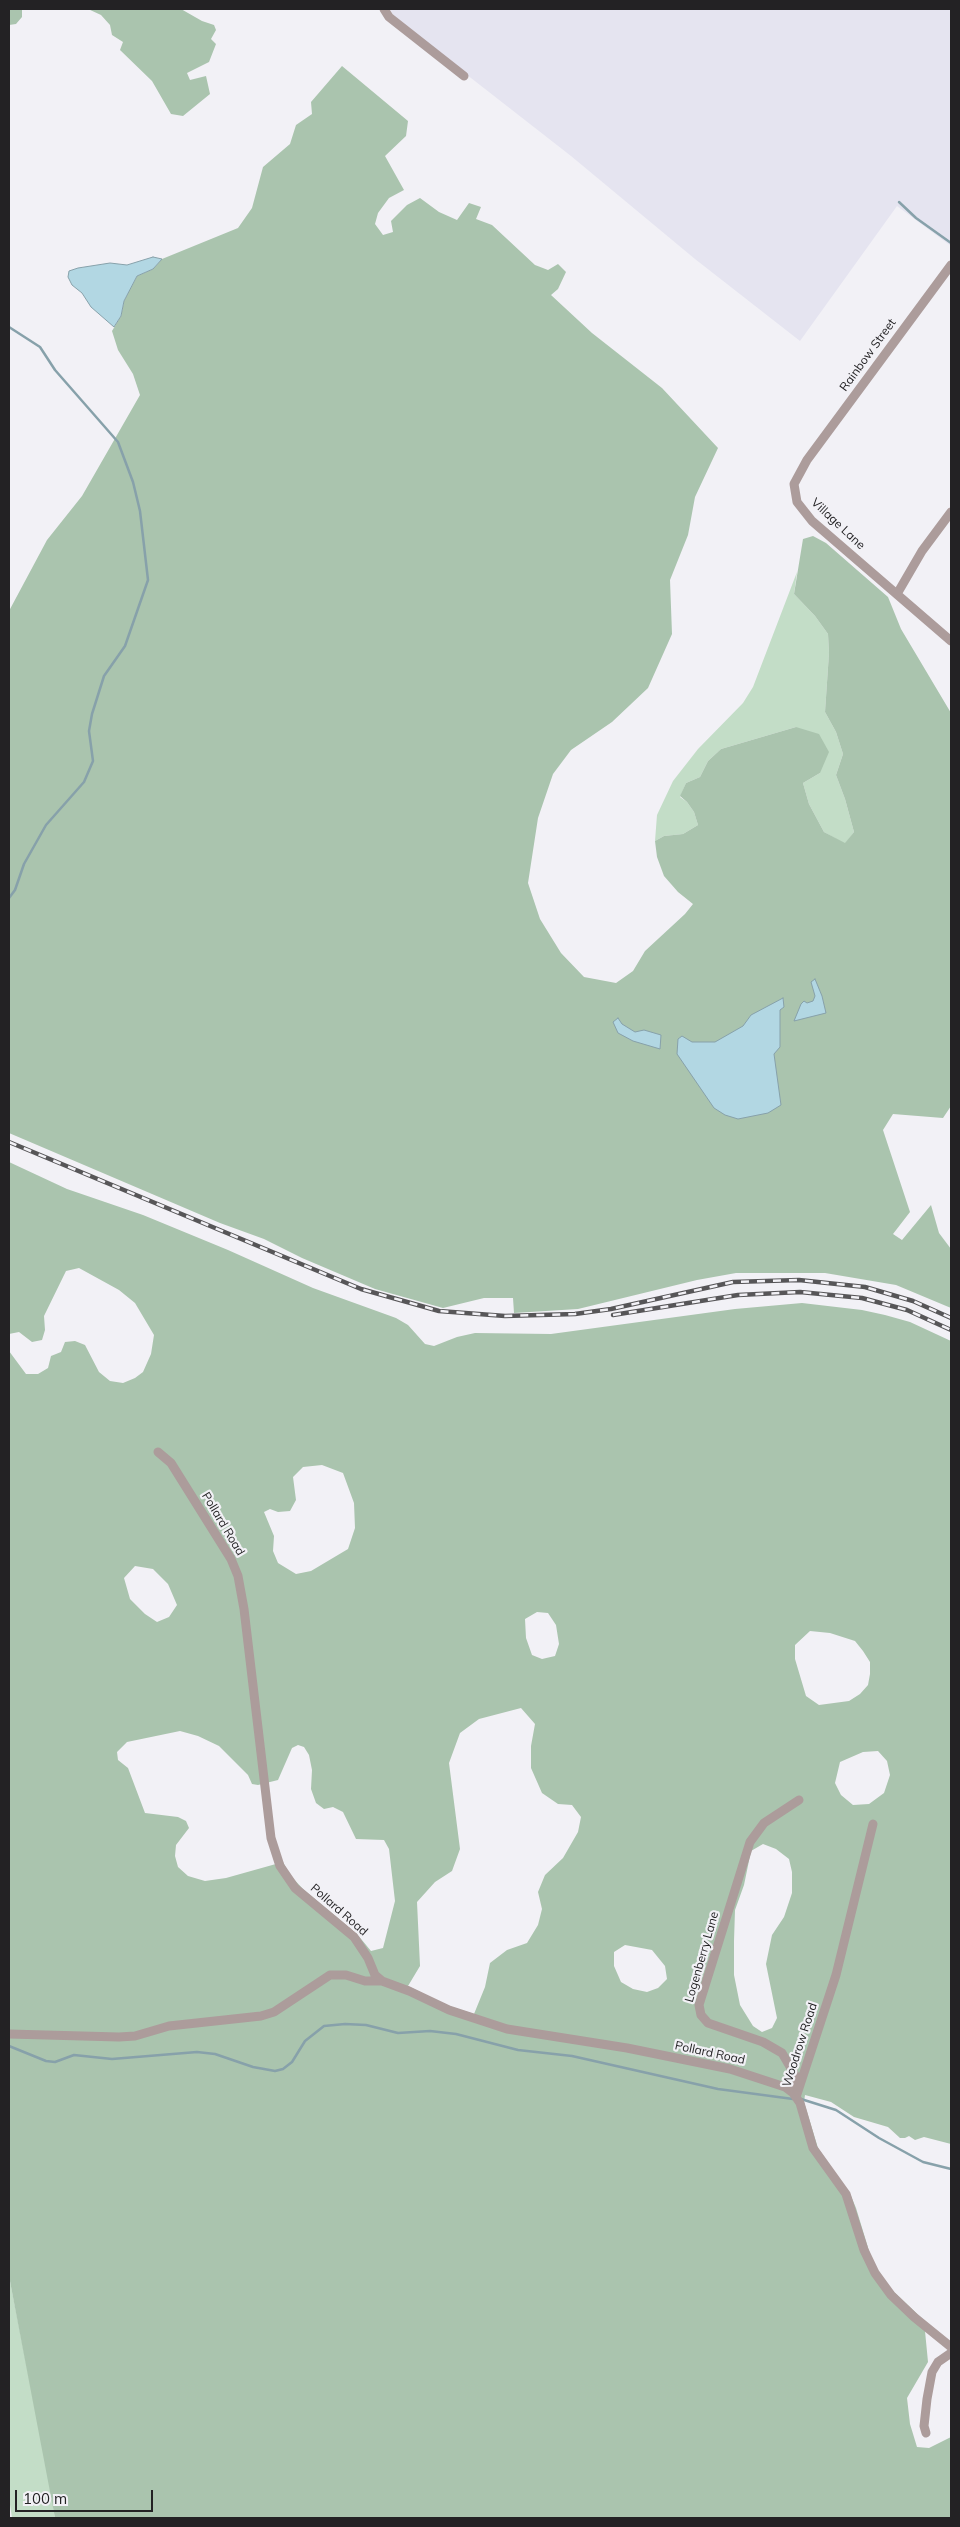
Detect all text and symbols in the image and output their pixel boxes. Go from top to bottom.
street label: Rainbow Street [837,316,899,394]
street label: Village Lane [808,495,868,553]
street label: Pollard Road [198,1490,248,1558]
street label: Pollard Road [307,1881,371,1939]
street label: Logenberry Lane [682,1910,722,2004]
street label: Woodrow Road [780,2001,820,2089]
street label: Pollard Road [674,2039,746,2067]
scale bar [18,2480,155,2512]
text: 100 m [23,2489,67,2508]

